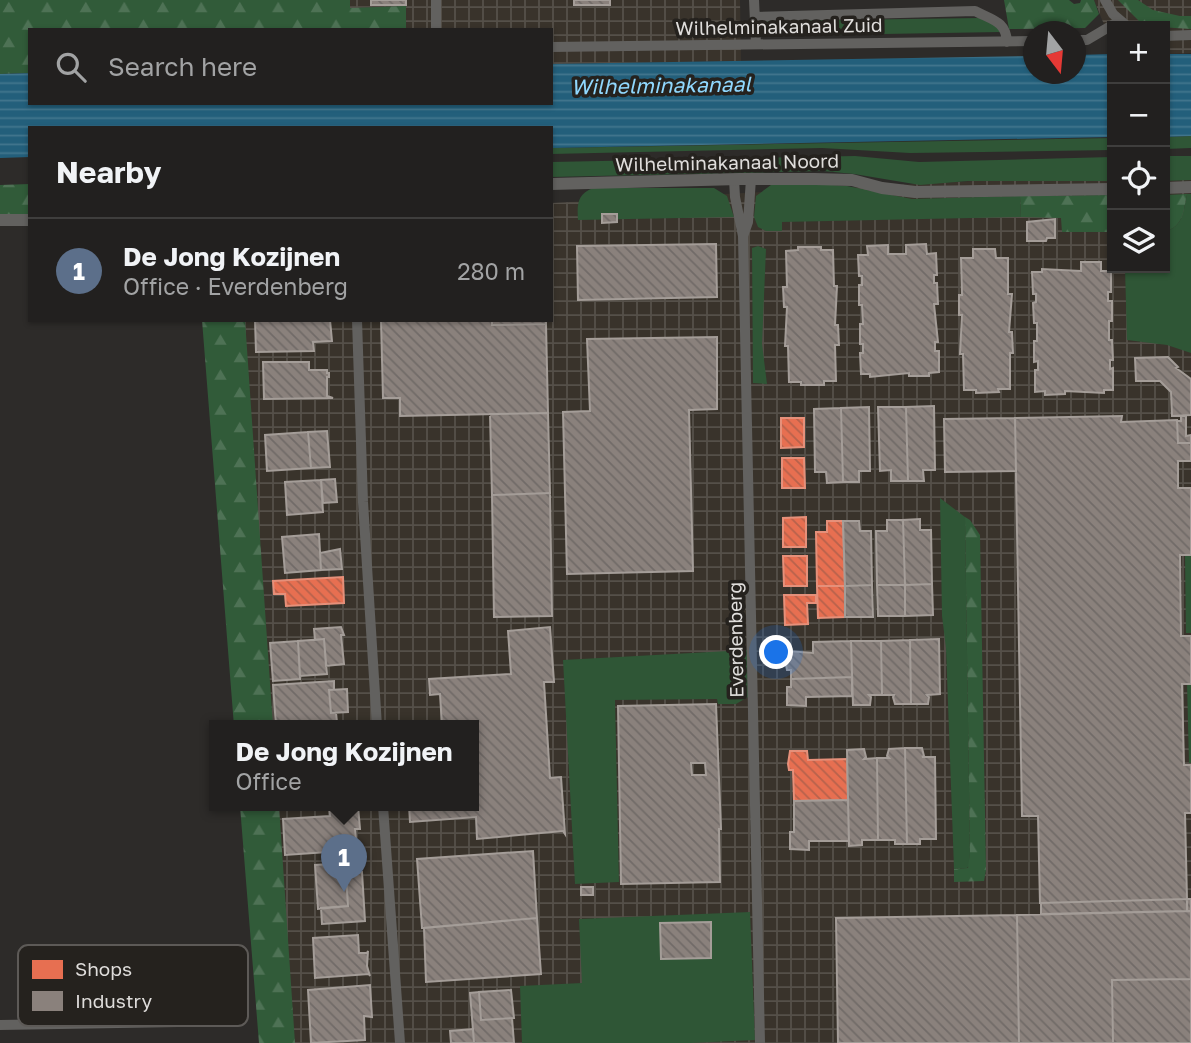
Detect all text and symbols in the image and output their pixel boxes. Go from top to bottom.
street label: Wilhelminakanaal Zuid [675,13,883,39]
north arrow [1023,21,1086,84]
map controls [1107,21,1170,273]
button: + [1107,21,1170,84]
search box [28,28,553,105]
icon: search [52,48,90,86]
text: Search here [108,51,257,82]
water label: Wilhelminakanaal [571,70,753,100]
button: − [1107,84,1170,147]
button: locate [1107,147,1170,210]
street label: Wilhelminakanaal Noord [615,149,839,175]
text: Nearby [56,154,161,190]
button: layers [1107,210,1170,273]
text: De Jong Kozijnen [123,241,340,272]
text: 1 [73,257,85,285]
text: 280 m [457,257,525,285]
text: Office · Everdenberg [123,272,348,300]
street label: Everdenberg [722,582,748,698]
your location [759,635,793,669]
popup [209,720,479,811]
text: De Jong Kozijnen [235,736,453,767]
text: Office [235,767,302,795]
pin: 1 [321,834,367,892]
legend [18,945,248,1026]
text: Shops [75,957,132,980]
text: Industry [75,989,152,1012]

